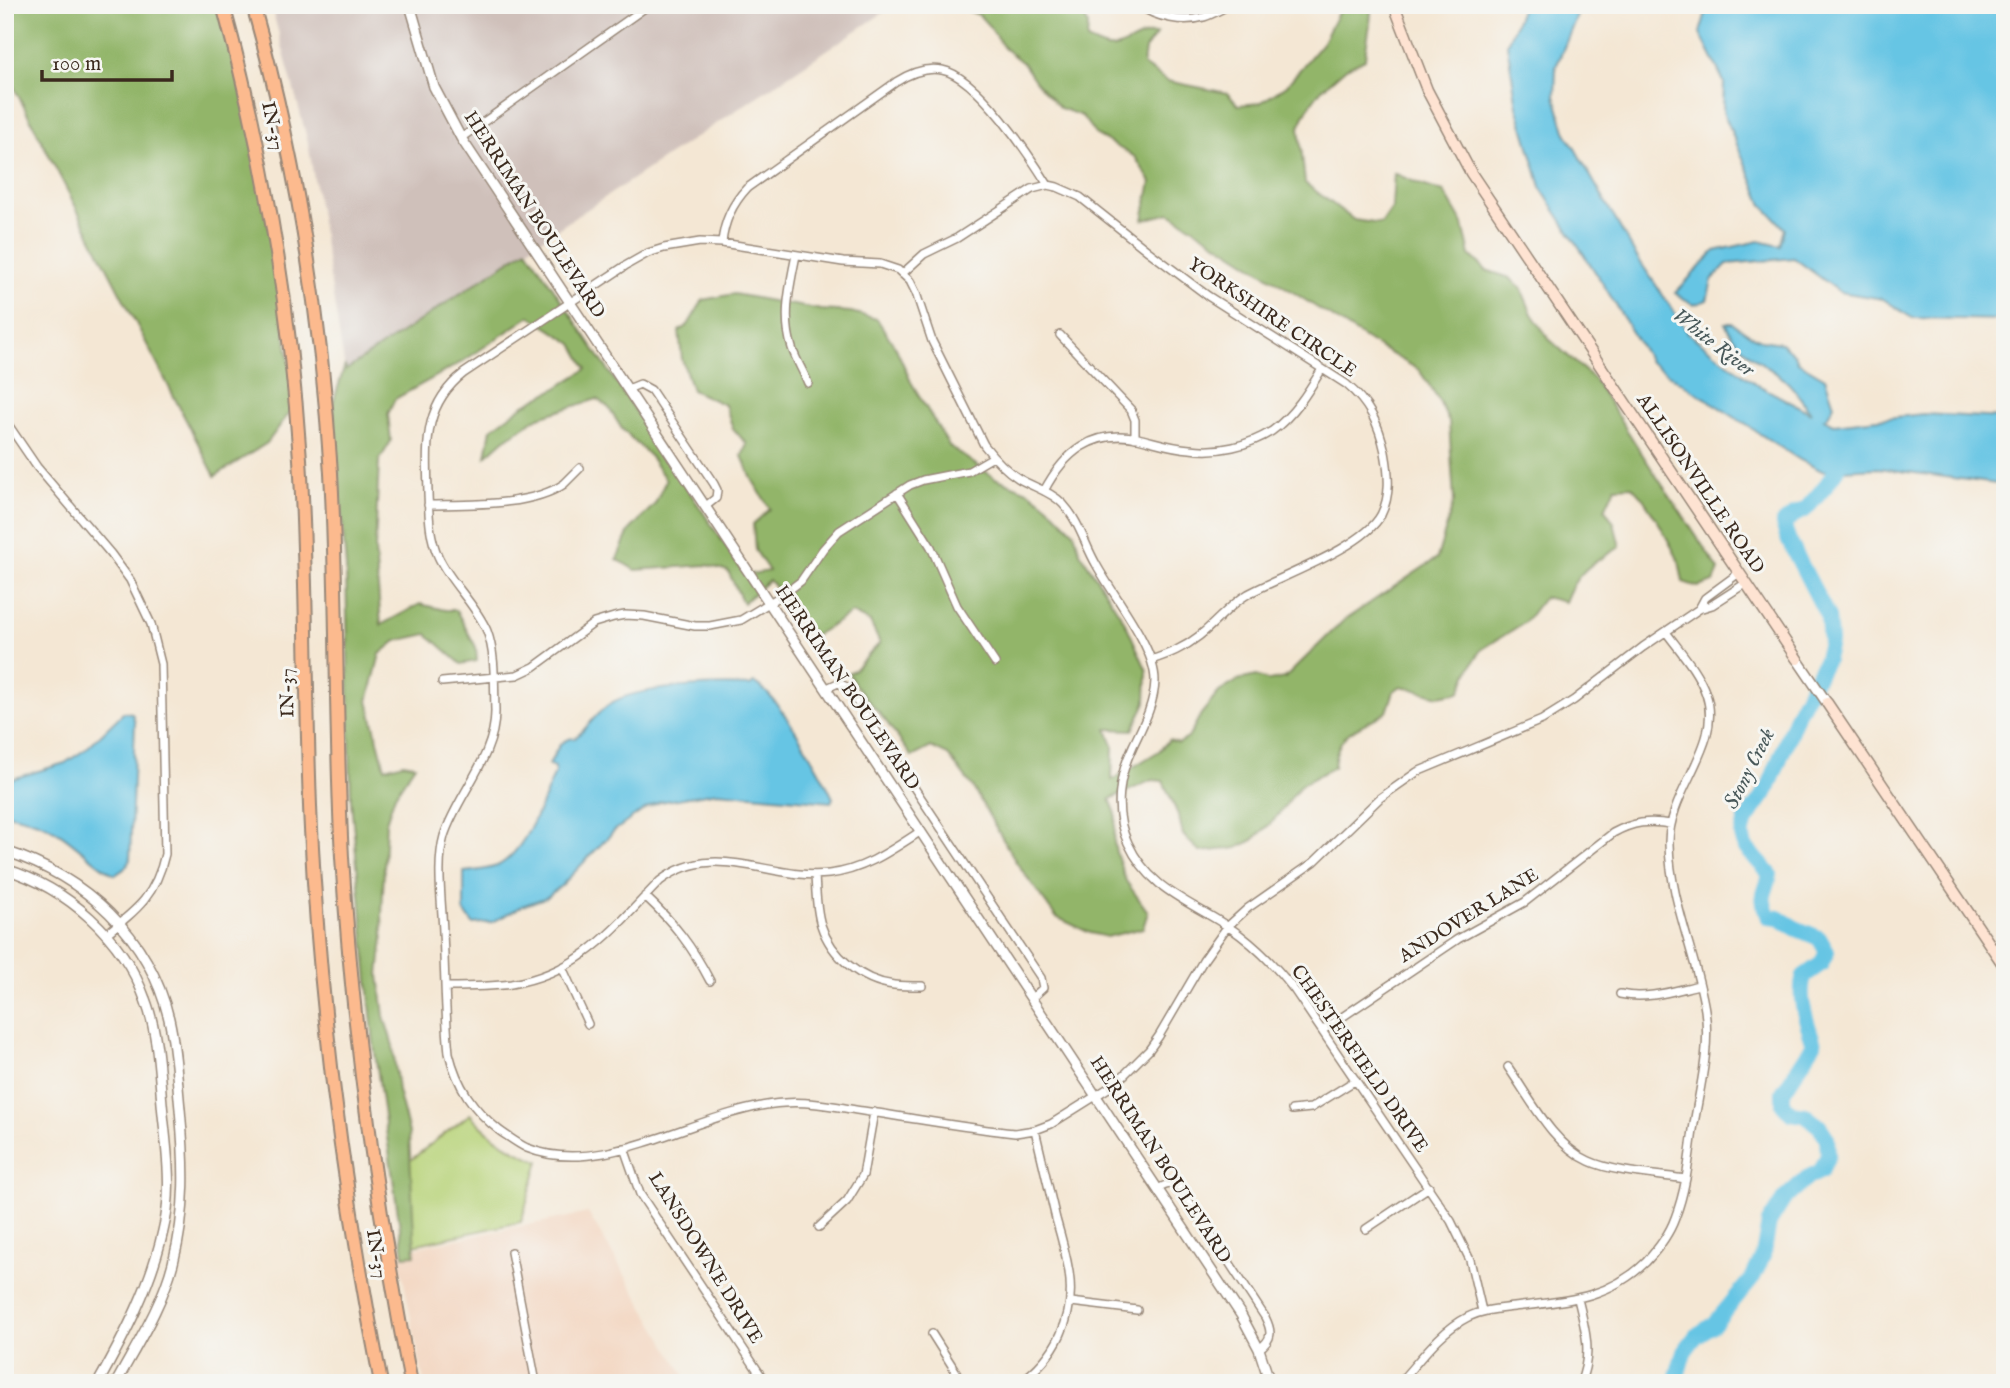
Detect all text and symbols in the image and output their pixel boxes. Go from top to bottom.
scale bar [42,38,172,82]
text: 100 m [52,51,101,78]
street label: IN-37 [255,99,289,153]
street label: HERRIMAN BOULEVARD [458,107,610,323]
street label: YORKSHIRE CIRCLE [1183,253,1361,383]
water label: White River [1667,303,1760,384]
street label: ALLISONVILLE ROAD [1630,389,1769,579]
street label: HERRIMAN BOULEVARD [769,581,925,795]
street label: IN-37 [276,668,300,718]
water label: Stony Creek [1718,724,1782,814]
street label: ANDOVER LANE [1394,863,1543,969]
street label: CHESTERFIELD DRIVE [1285,961,1433,1157]
street label: HERRIMAN BOULEVARD [1084,1052,1236,1268]
street label: LANSDOWNE DRIVE [642,1168,768,1348]
street label: IN-37 [360,1228,392,1280]

